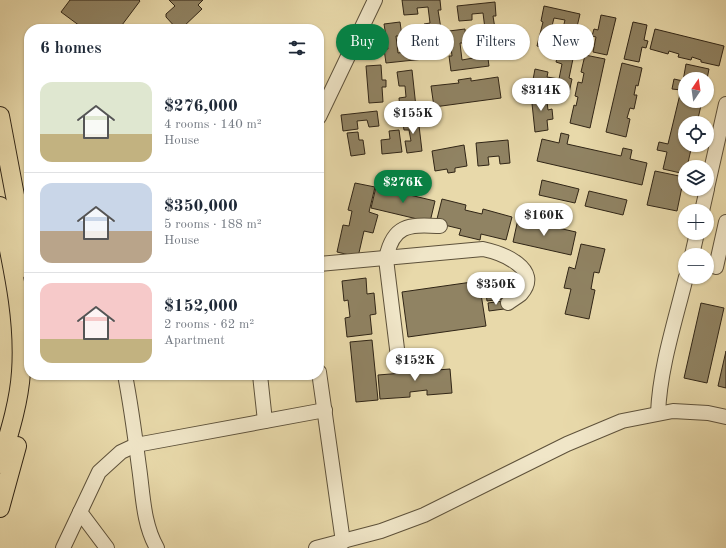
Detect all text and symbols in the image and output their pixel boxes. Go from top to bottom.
chip: Buy [336,24,389,60]
chip: Rent [397,24,454,60]
chip: Filters [462,24,530,60]
chip: New [538,24,594,60]
icon: filters [286,37,308,59]
text: 6 homes [40,40,102,57]
north arrow [678,72,714,108]
map controls [678,72,714,284]
pin: $314K [513,78,569,112]
text: $314K [521,84,561,97]
icon: home [72,98,120,146]
text: $276,000 [164,98,238,115]
pin: $155K [385,101,441,135]
text: $155K [393,107,433,120]
button: locate [678,116,714,152]
text: 4 rooms · 140 m² [164,118,262,131]
text: House [164,134,199,147]
button: layers [678,160,714,196]
pin: $276K [375,170,431,204]
text: $276K [383,176,423,189]
text: $350,000 [164,198,238,215]
icon: home [72,199,120,247]
pin: $160K [516,203,572,237]
button: + [678,204,714,240]
text: $160K [524,209,564,222]
text: 5 rooms · 188 m² [164,218,262,231]
text: House [164,234,199,247]
button: − [678,248,714,284]
pin: $350K [468,272,524,306]
text: $350K [476,278,516,291]
text: $152,000 [164,298,238,315]
icon: home [72,299,120,347]
text: 2 rooms · 62 m² [164,318,254,331]
text: Apartment [164,334,225,347]
pin: $152K [387,348,443,382]
text: $152K [395,354,435,367]

